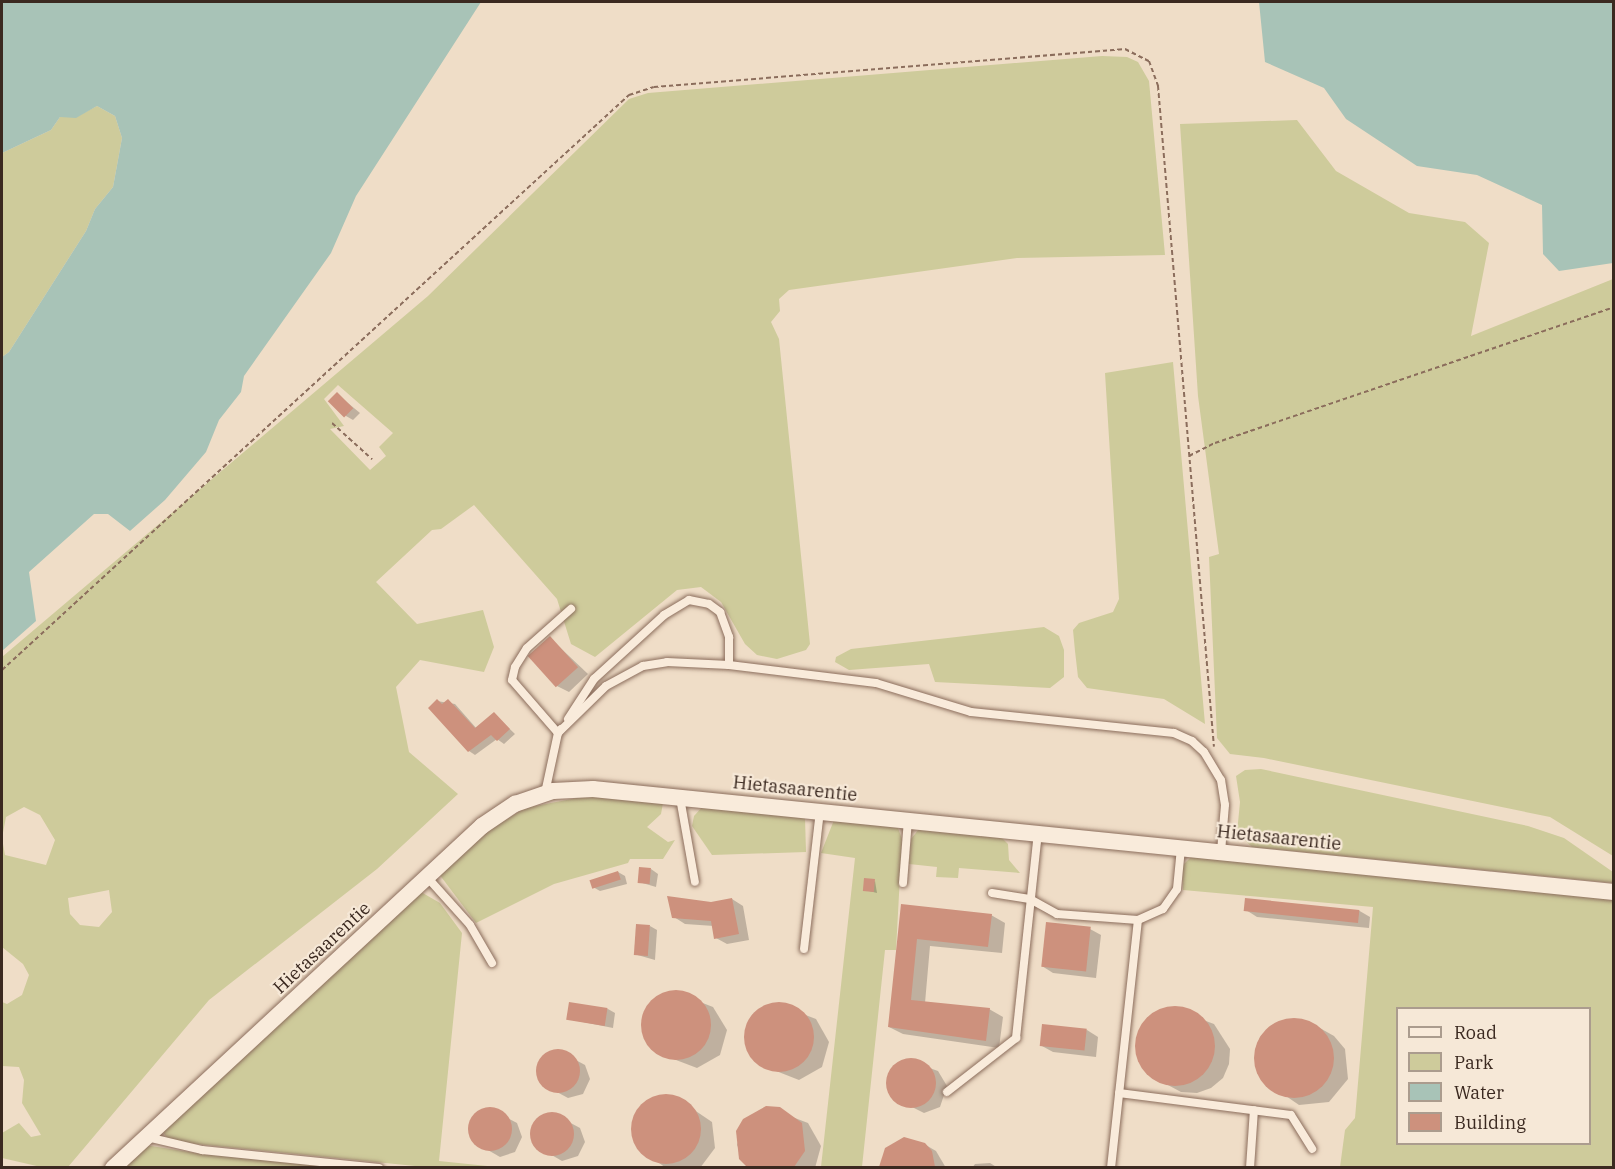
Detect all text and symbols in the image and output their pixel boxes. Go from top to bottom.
street label: Hietasaarentie [732,772,858,806]
street label: Hietasaarentie [1216,821,1342,855]
street label: Hietasaarentie [269,898,375,998]
legend [1396,1007,1591,1145]
text: Road [1454,1021,1497,1044]
text: Park [1454,1051,1493,1074]
text: Water [1454,1081,1504,1104]
text: Building [1454,1111,1526,1134]

